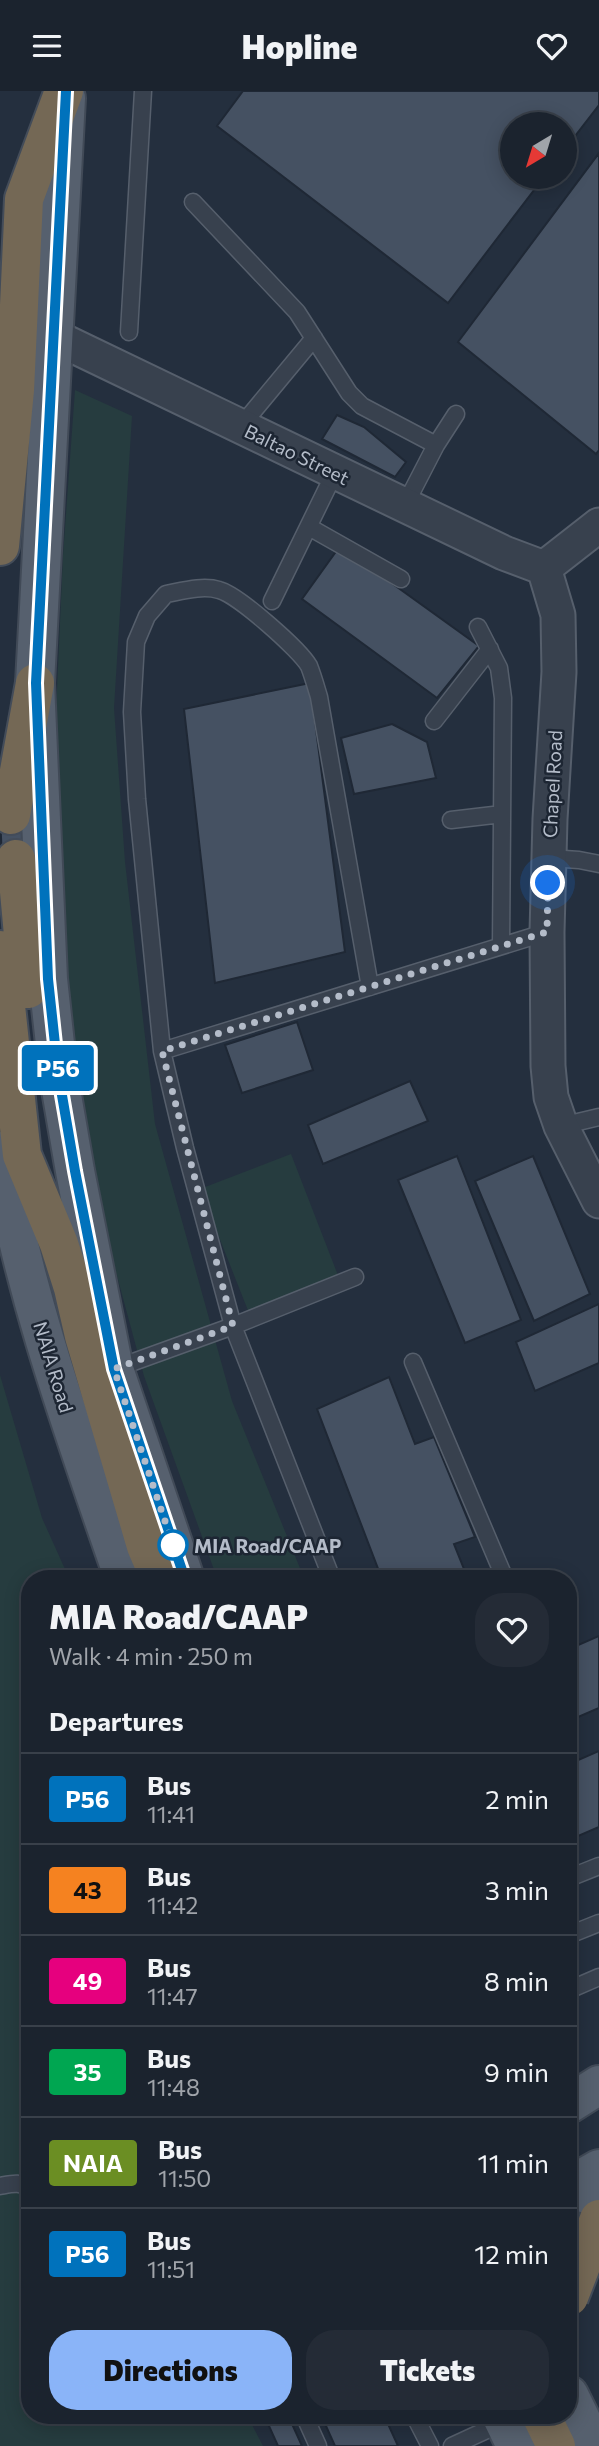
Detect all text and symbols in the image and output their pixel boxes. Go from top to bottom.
text: Hopline [242,26,357,66]
icon: menu [28,27,66,65]
icon: heart [533,27,571,65]
north arrow [500,112,578,189]
map controls [500,112,577,189]
street label: Baltao Street [241,419,353,489]
street label: Chapel Road [538,730,566,838]
your location [530,865,565,900]
line badge: P56 [18,1045,98,1091]
text: P56 [36,1053,80,1082]
street label: NAIA Road [29,1319,79,1415]
marker: MIA Road/CAAP [158,1530,188,1560]
place label: MIA Road/CAAP [194,1534,341,1557]
button: heart [475,1593,549,1667]
text: MIA Road/CAAP [49,1595,308,1636]
text: Walk · 4 min · 250 m [49,1642,253,1670]
text: Departures [49,1705,184,1736]
text: Bus [147,1769,191,1800]
text: 2 min [485,1783,549,1814]
text: P56 [65,1784,110,1813]
text: 11:41 [147,1800,195,1828]
text: Bus [147,1860,191,1891]
text: 3 min [485,1874,549,1905]
text: 43 [73,1875,102,1904]
text: 11:42 [147,1891,198,1919]
text: Bus [147,1951,191,1982]
text: 8 min [484,1965,549,1996]
text: 49 [73,1966,102,1995]
text: 11:47 [147,1982,198,2010]
text: Bus [147,2042,191,2073]
text: 9 min [484,2056,549,2087]
text: 35 [74,2057,101,2086]
text: 11:48 [147,2073,200,2101]
text: Bus [158,2133,202,2164]
text: 11 min [478,2147,549,2178]
text: NAIA [63,2148,123,2177]
text: 11:50 [158,2164,211,2192]
text: Bus [147,2224,191,2255]
text: 12 min [474,2238,549,2269]
text: P56 [65,2239,110,2268]
text: 11:51 [147,2255,195,2283]
button: Directions [49,2330,292,2410]
button: Tickets [306,2330,549,2410]

